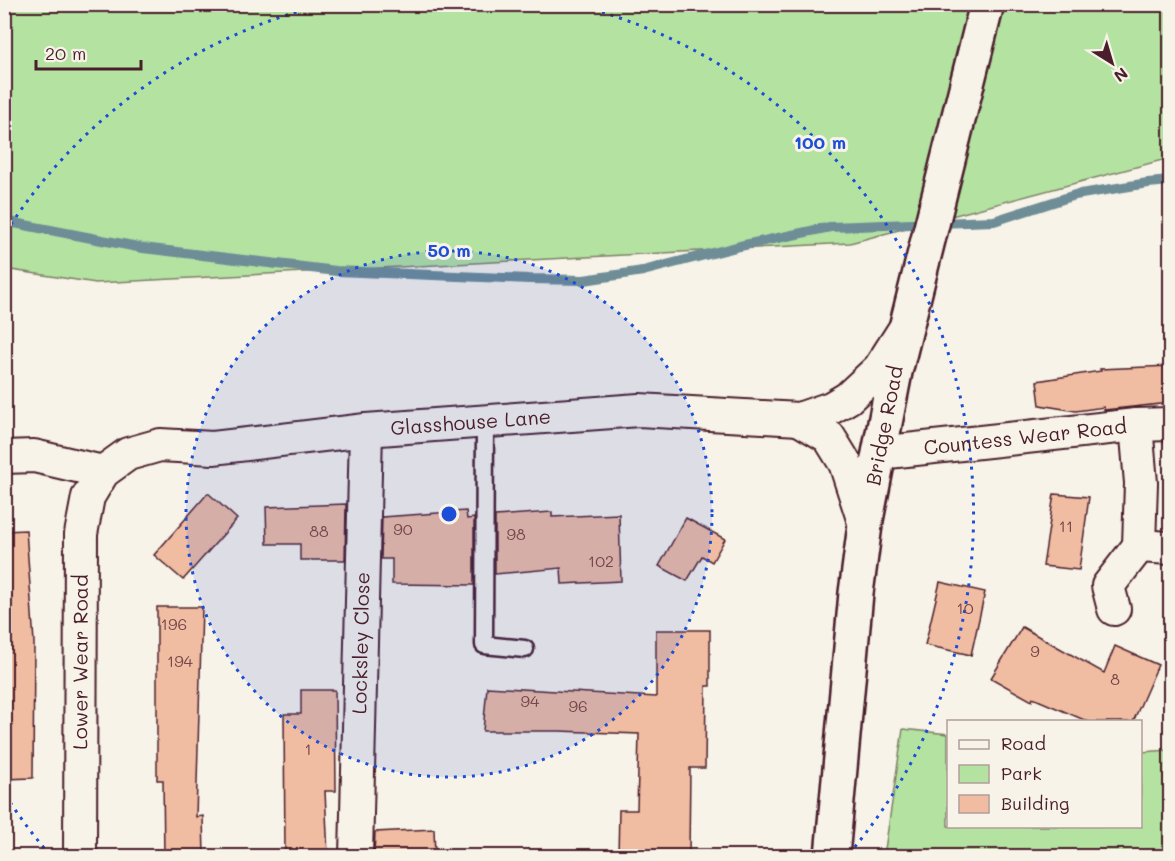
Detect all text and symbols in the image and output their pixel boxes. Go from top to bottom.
scale bar [36,33,141,71]
north arrow [1082,33,1142,93]
text: 20 m [45,41,86,65]
text: N [1110,63,1133,87]
text: 100 m [794,130,846,154]
text: 50 m [428,238,470,262]
street label: Bridge Road [859,363,908,488]
street label: Glasshouse Lane [389,402,552,440]
street label: Countess Wear Road [922,412,1128,460]
centre of rings [439,504,459,524]
house number: 11 [1059,515,1073,536]
house number: 90 [393,518,413,539]
house number: 88 [309,520,329,541]
house number: 98 [506,523,526,544]
house number: 102 [588,550,614,571]
street label: Locksley Close [345,572,375,714]
street label: Lower Wear Road [66,574,93,750]
house number: 10 [956,597,974,618]
house number: 196 [161,613,187,634]
house number: 9 [1030,640,1040,661]
house number: 194 [167,650,194,671]
house number: 8 [1110,668,1120,689]
house number: 94 [521,690,540,711]
house number: 96 [568,695,588,716]
legend [947,720,1142,828]
text: Road [1001,731,1046,755]
house number: 1 [304,738,312,759]
text: Park [1001,761,1042,785]
text: Building [1001,791,1069,815]

